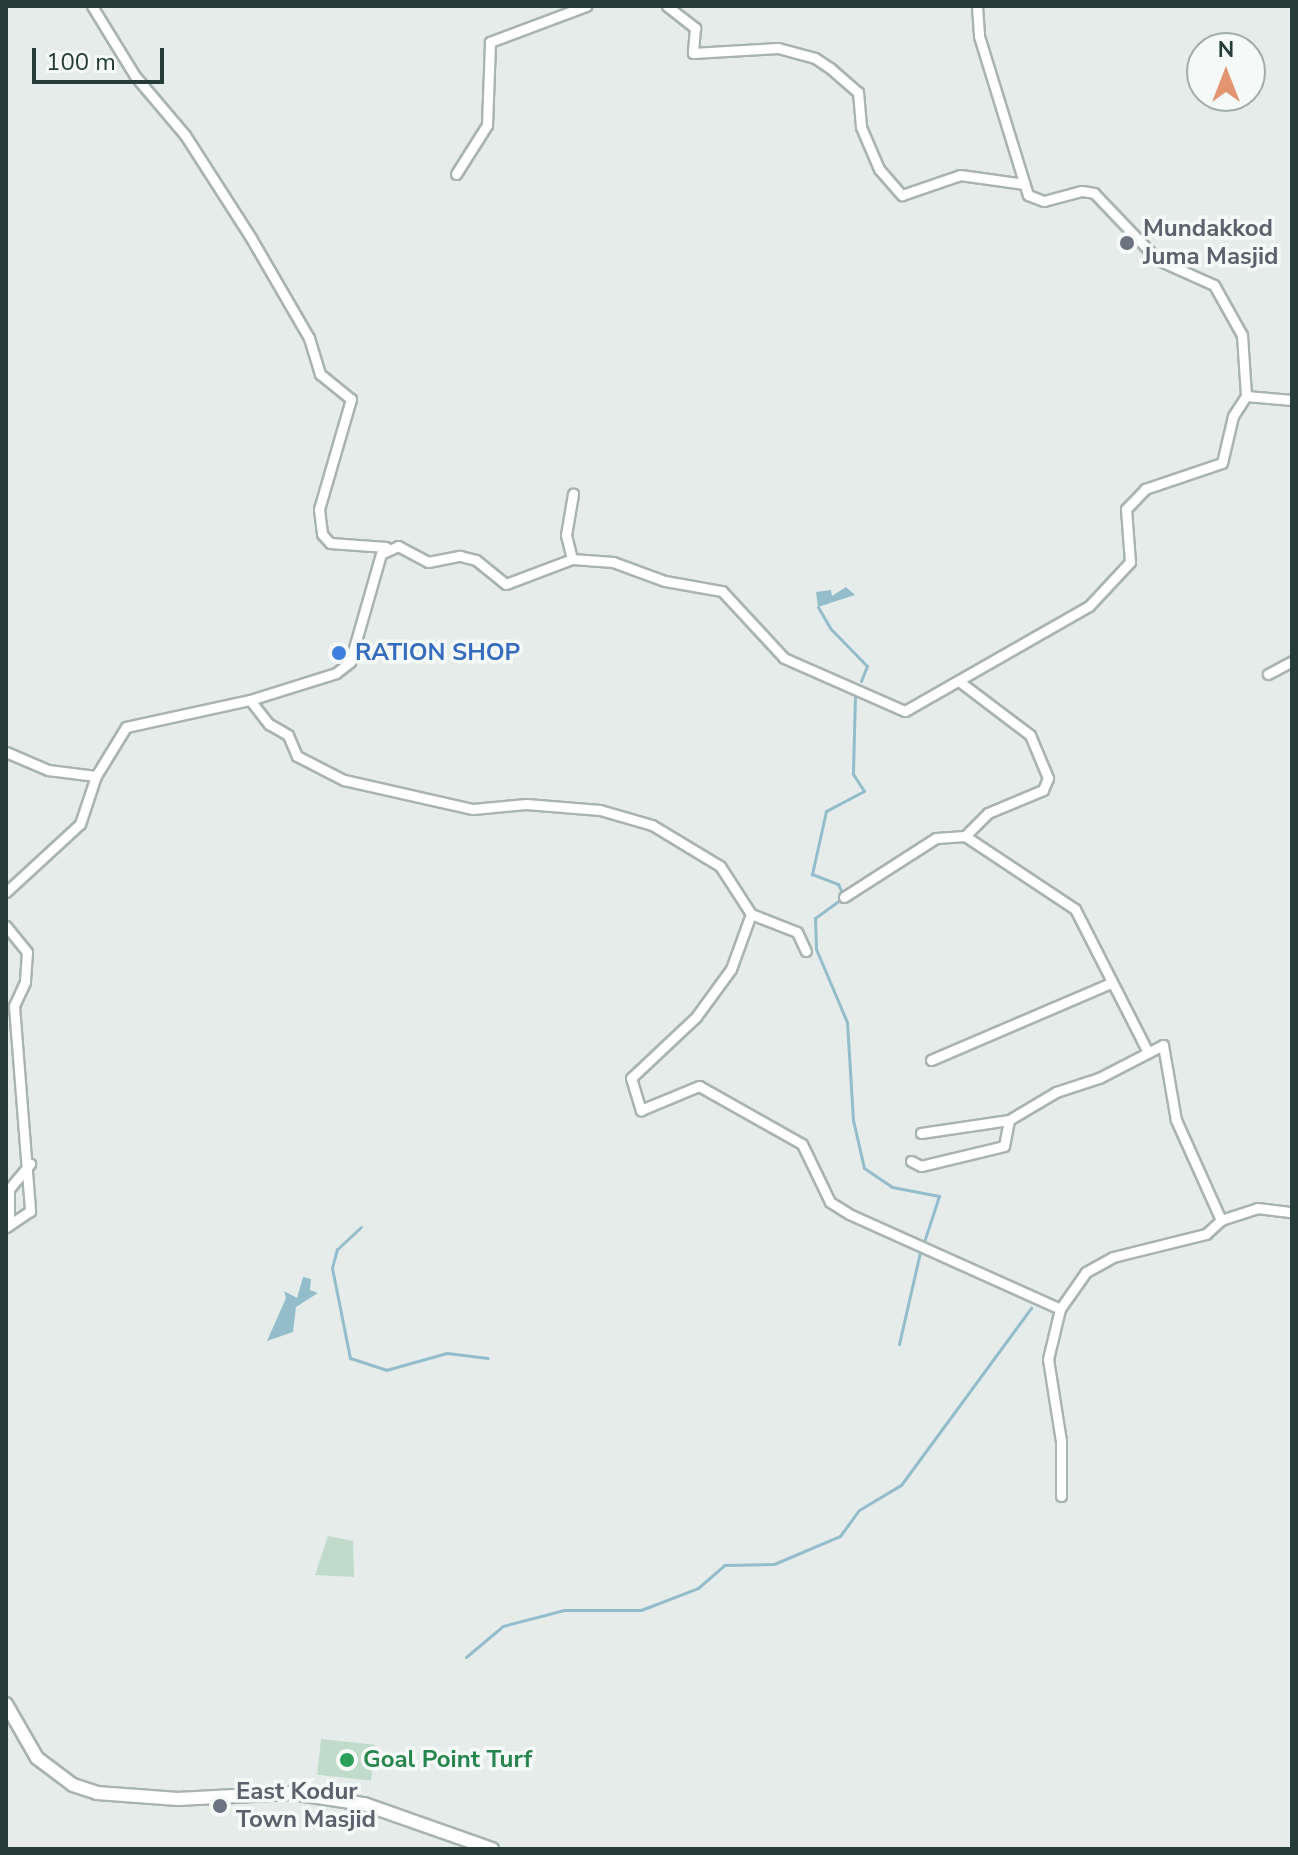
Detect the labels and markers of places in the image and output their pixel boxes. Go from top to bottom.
place label: Mundakkod Juma Masjid [1143,215,1278,271]
marker: Mundakkod Juma Masjid [1118,234,1136,252]
place label: RATION SHOP [355,639,520,667]
marker: RATION SHOP [330,644,348,662]
place label: Goal Point Turf [363,1746,532,1774]
marker: Goal Point Turf [338,1751,356,1769]
place label: East Kodur Town Masjid [236,1778,376,1834]
marker: East Kodur Town Masjid [211,1797,229,1815]

